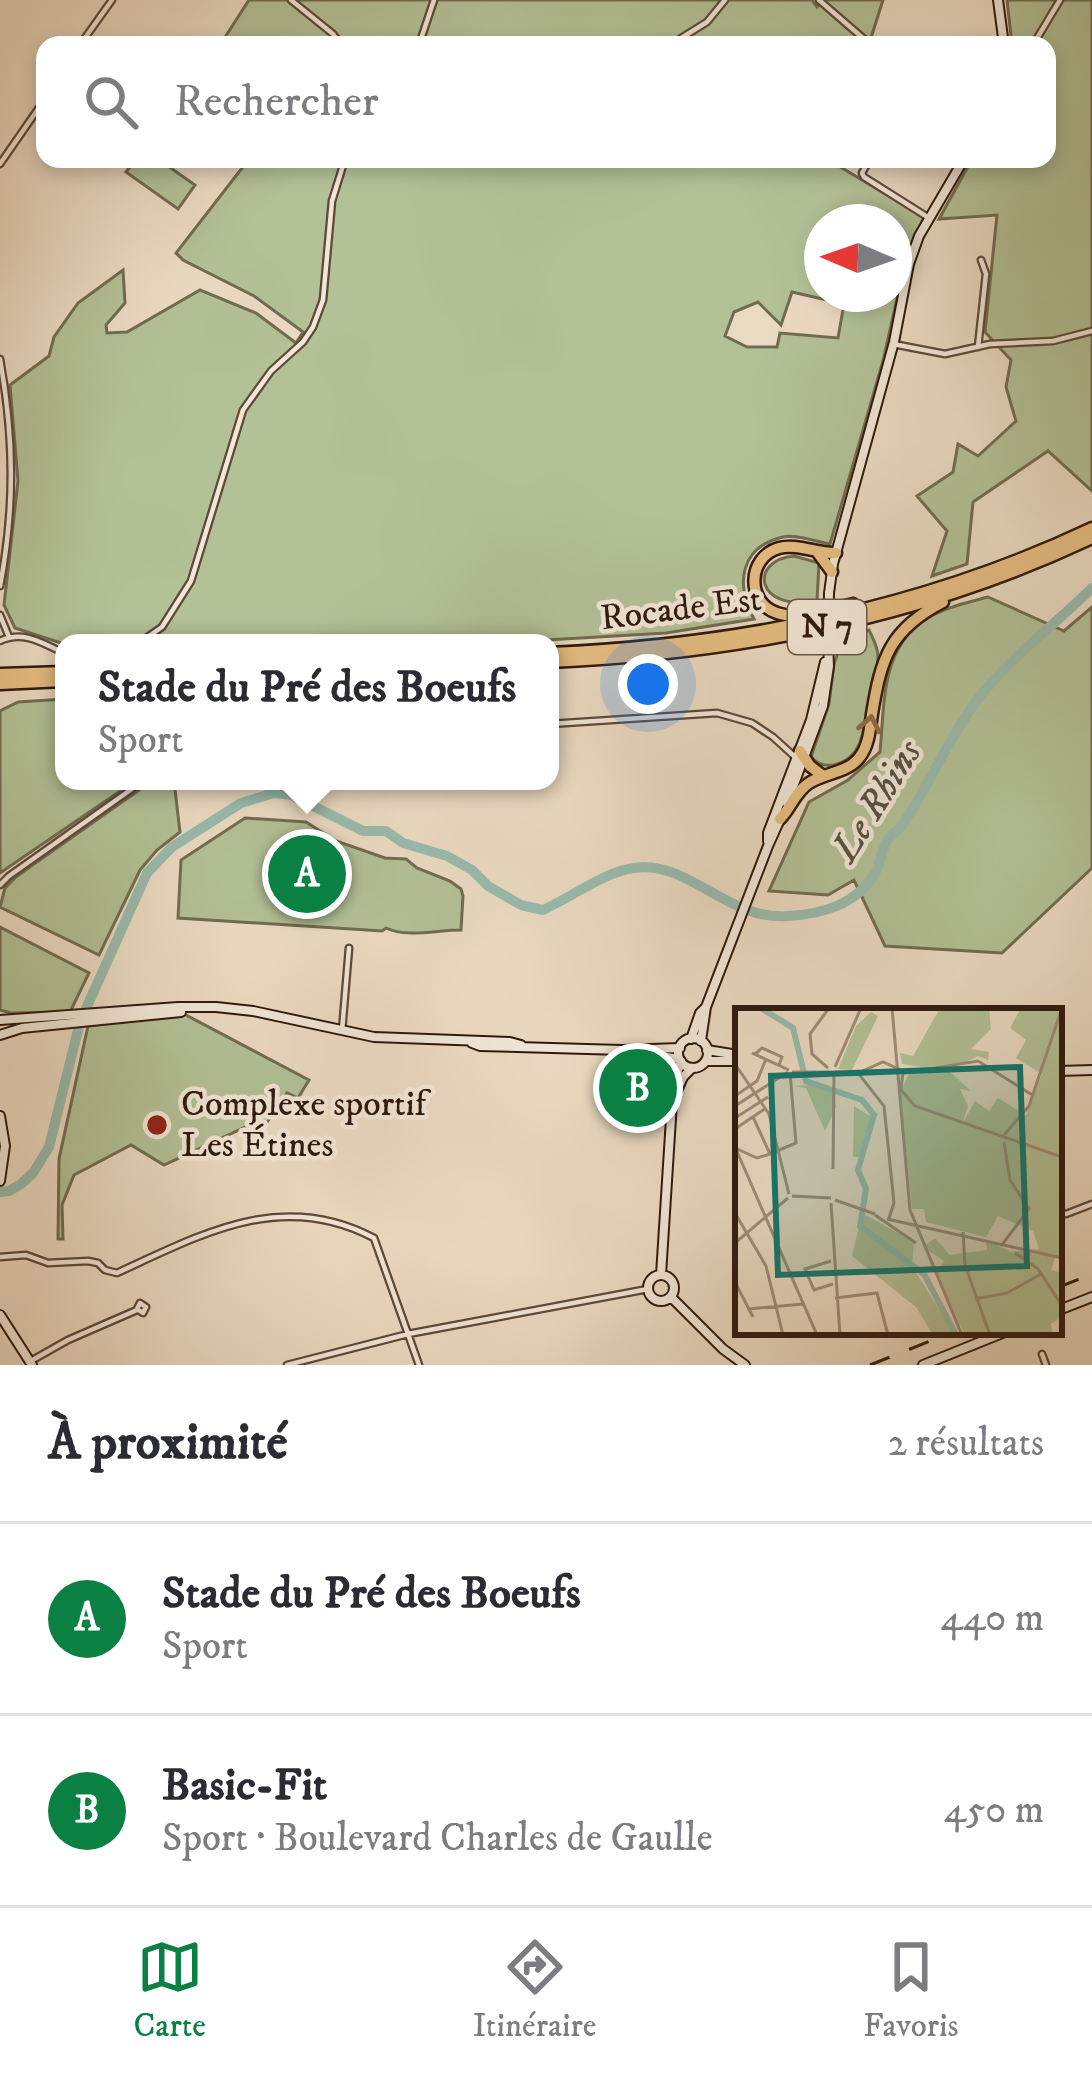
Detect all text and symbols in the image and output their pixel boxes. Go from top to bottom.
search box [36,36,1056,168]
icon: search [78,69,144,135]
text: Rechercher [174,74,379,130]
north arrow [804,204,912,312]
street label: Rocade Est [598,577,764,641]
road number: N 7 [788,600,866,654]
popup [55,634,559,790]
your location [618,654,678,714]
text: Stade du Pré des Boeufs [98,660,516,716]
one-way arrow [856,715,882,735]
text: Sport [98,716,184,765]
water label: Le Rhins [820,730,934,873]
pin: A [268,829,346,919]
inset map [735,1008,1062,1335]
pin: B [599,1043,677,1133]
place label: Complexe sportif Les Étines [181,1082,432,1168]
marker: Complexe sportif Les Étines [144,1112,170,1138]
text: À proximité [48,1411,288,1475]
text: 2 résultats [888,1419,1044,1468]
text: Stade du Pré des Boeufs [162,1566,581,1622]
text: A [75,1594,99,1643]
text: 440 m [940,1594,1044,1643]
text: Sport [162,1622,248,1671]
text: Basic-Fit [162,1758,327,1814]
text: B [75,1786,99,1835]
text: 450 m [944,1786,1044,1835]
text: Sport · Boulevard Charles de Gaulle [162,1814,713,1863]
tab: Carte [133,1934,206,2047]
tab: Itinéraire [473,1934,596,2047]
tab: Favoris [863,1934,959,2047]

